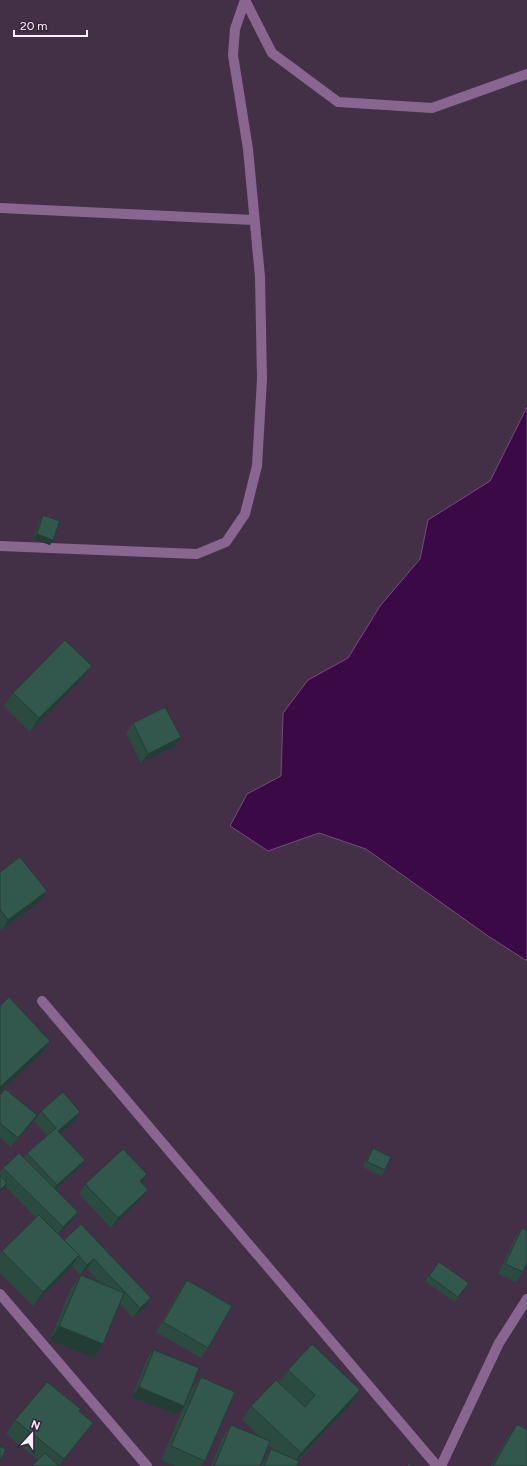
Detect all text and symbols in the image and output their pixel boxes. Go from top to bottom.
scale bar [14,12,87,38]
text: 20 m [20,19,48,33]
north arrow [12,1414,52,1454]
text: N [29,1418,42,1433]

